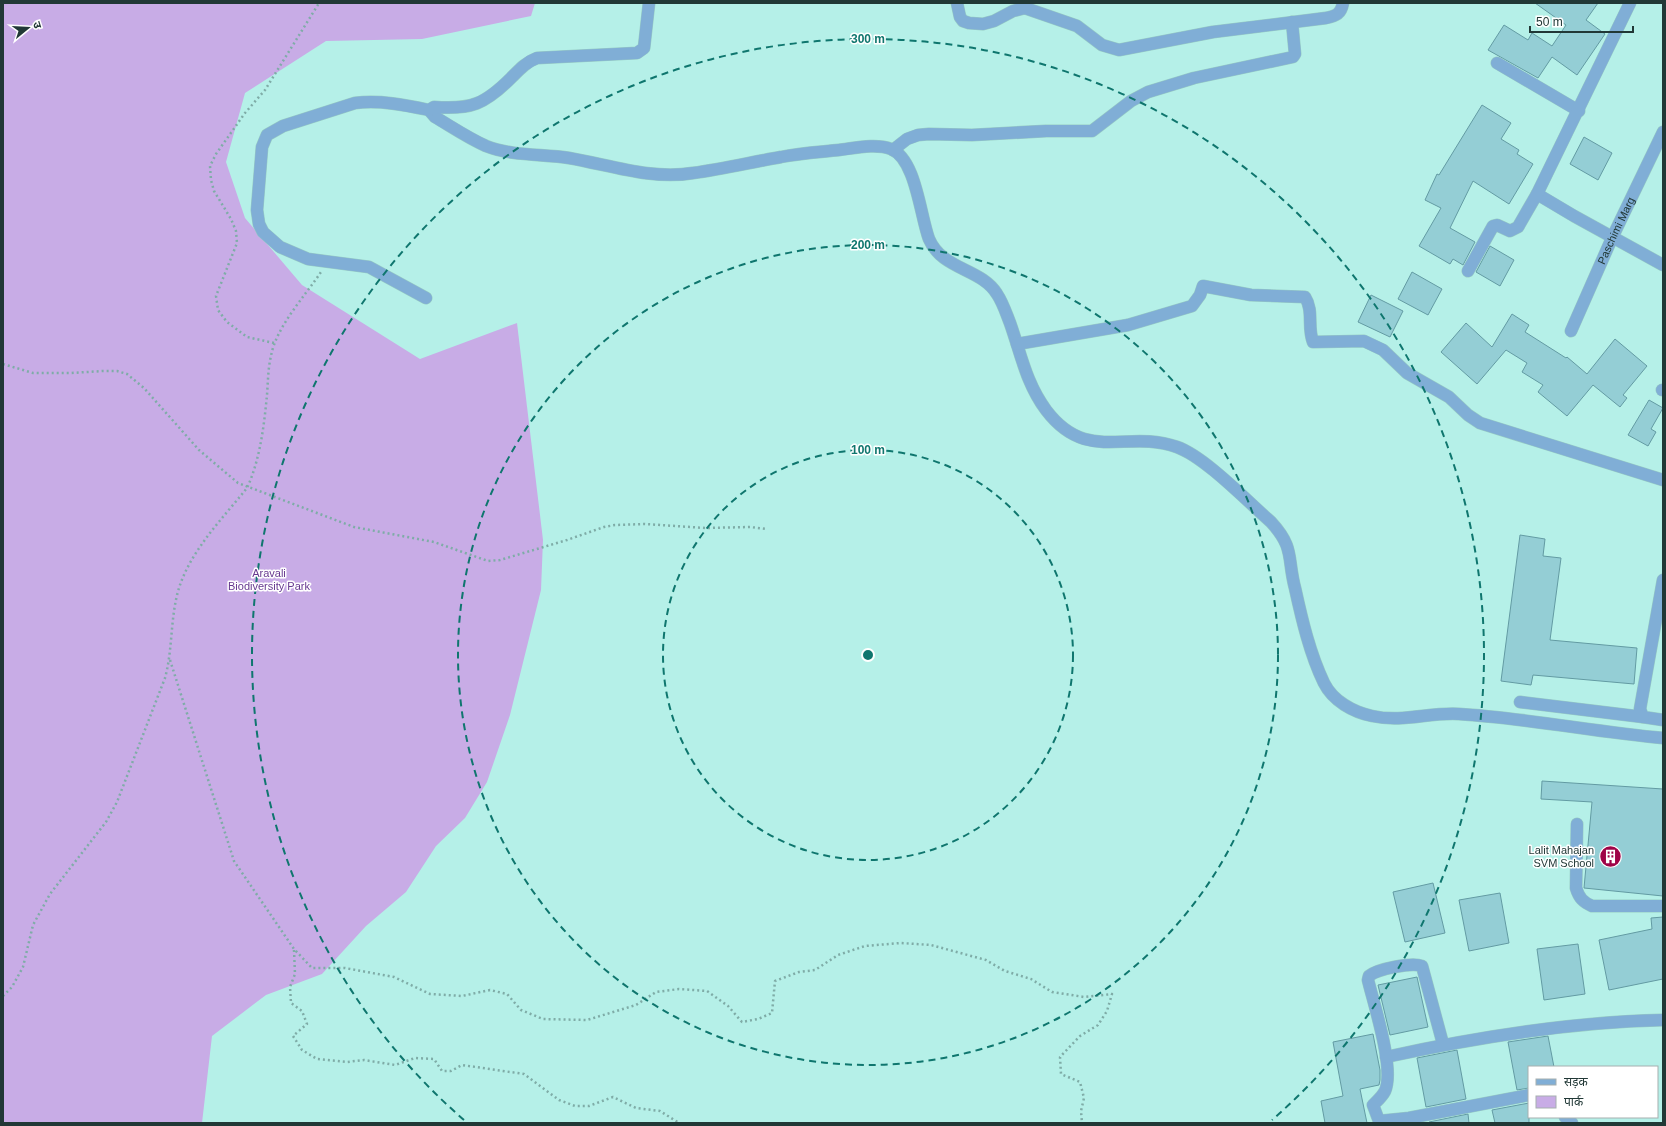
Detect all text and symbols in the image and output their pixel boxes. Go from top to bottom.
north arrow [8,8,48,48]
scale bar [1530,8,1633,34]
text: 50 m [1536,15,1563,29]
text: उ [31,20,44,30]
text: 300 m [851,32,885,46]
street label: Paschimi Marg [1595,195,1637,266]
text: 200 m [851,238,885,252]
text: 100 m [851,443,885,457]
park label: Aravali Biodiversity Park [228,567,310,592]
centre of rings [861,648,875,662]
building icon: Lalit Mahajan SVM School [1597,843,1623,869]
place label: Lalit Mahajan SVM School [1529,844,1594,869]
legend [1528,1066,1658,1118]
text: सड़क [1564,1075,1589,1089]
text: पार्क [1564,1095,1584,1109]

